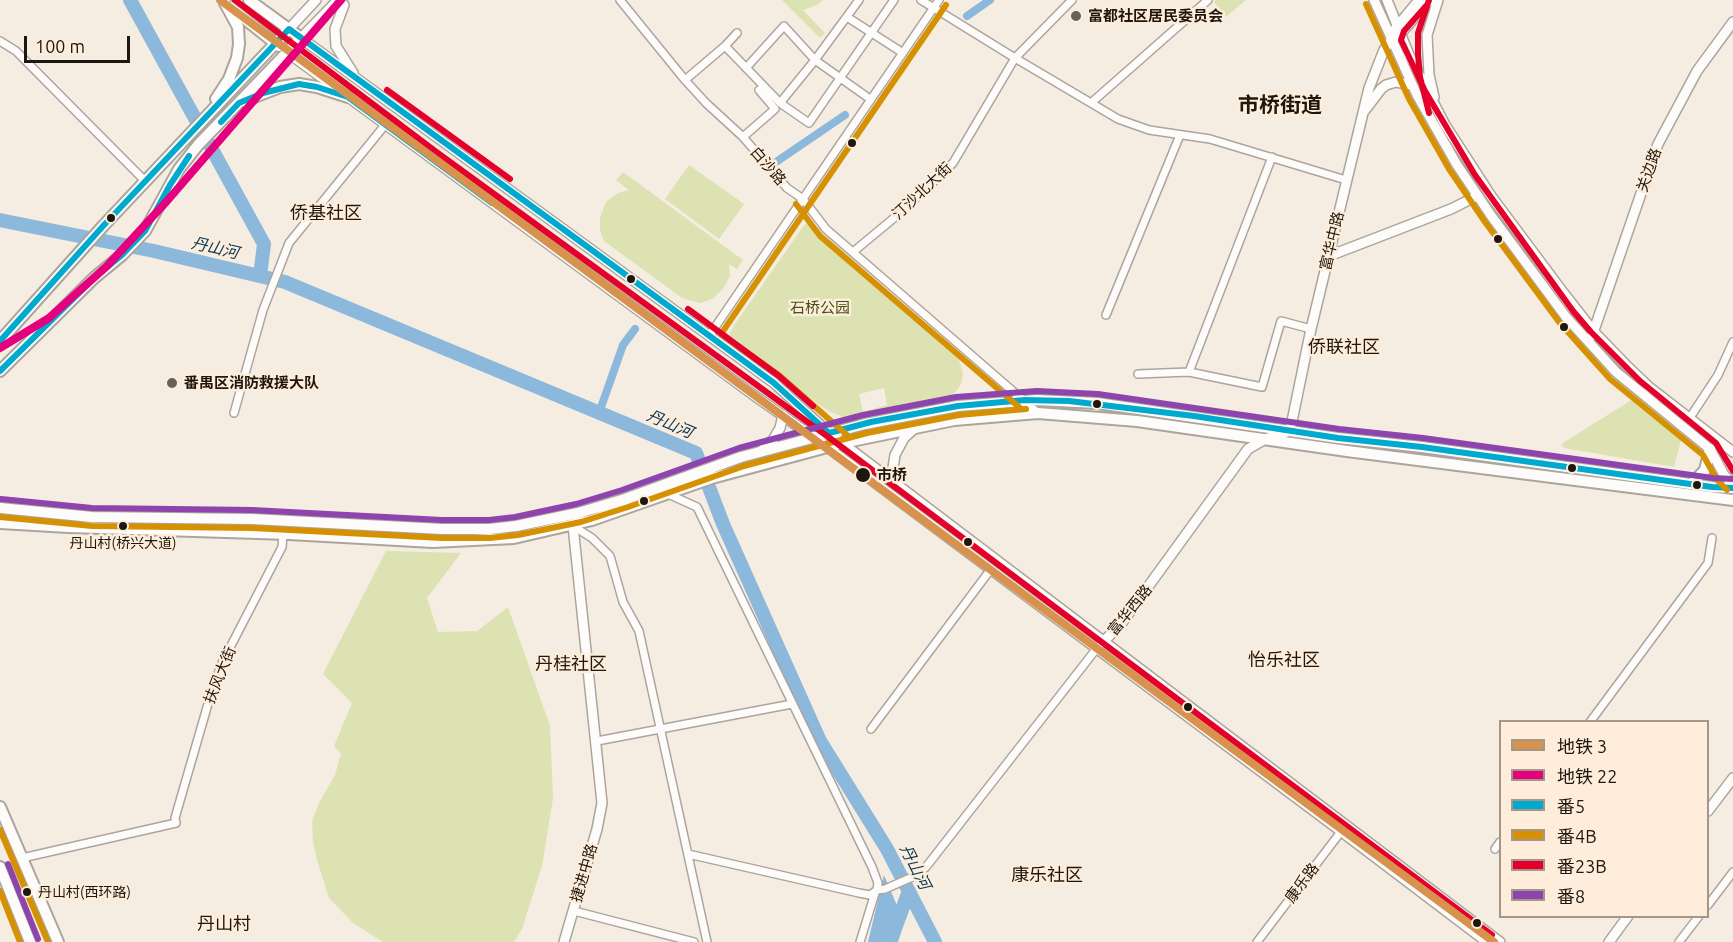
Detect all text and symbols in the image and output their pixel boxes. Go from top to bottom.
place label: 富都社区居民委员会 [1088,7,1223,25]
marker: 富都社区居民委员会 [1069,9,1083,23]
scale bar [27,24,134,62]
text: 100 m [35,36,85,56]
district label: 市桥街道 [1238,92,1322,118]
unlabelled marker [846,137,858,149]
street label: 白沙路 [746,143,790,189]
street label: 关边路 [1633,146,1665,194]
street label: 汀沙北大街 [888,159,956,223]
district label: 侨基社区 [290,202,362,224]
street label: 富华中路 [1316,210,1348,272]
unlabelled marker [105,212,117,224]
water label: 丹山河 [189,233,241,263]
unlabelled marker [1492,233,1504,245]
unlabelled marker [625,273,637,285]
park label: 石桥公园 [790,299,850,317]
unlabelled marker [1558,321,1570,333]
district label: 侨联社区 [1308,336,1380,358]
place label: 番禺区消防救援大队 [184,374,319,392]
marker: 番禺区消防救援大队 [165,376,179,390]
unlabelled marker [1091,398,1103,410]
water label: 丹山河 [644,406,696,442]
unlabelled marker [1566,462,1578,474]
marker: 市桥 [854,466,872,484]
place label: 市桥 [877,466,907,484]
unlabelled marker [1691,479,1703,491]
unlabelled marker [638,495,650,507]
marker: 丹山村(桥兴大道) [117,520,129,532]
place label: 丹山村(桥兴大道) [70,535,176,551]
unlabelled marker [962,536,974,548]
street label: 富华西路 [1104,581,1156,639]
street label: 扶风大街 [200,644,240,706]
district label: 怡乐社区 [1248,649,1320,671]
district label: 丹桂社区 [535,653,607,675]
unlabelled marker [1182,701,1194,713]
legend [1499,720,1709,918]
text: 地铁 3 [1557,736,1607,756]
text: 地铁 22 [1557,766,1617,786]
text: 番5 [1557,796,1585,816]
text: 番4B [1557,826,1597,846]
water label: 丹山河 [896,841,934,893]
street label: 捷进中路 [567,842,601,904]
text: 番23B [1557,856,1607,876]
street label: 康乐路 [1281,860,1323,906]
district label: 康乐社区 [1011,864,1083,886]
place label: 丹山村(西环路) [38,884,131,900]
marker: 丹山村(西环路) [21,886,33,898]
text: 番8 [1557,886,1585,906]
district label: 丹山村 [197,913,251,935]
unlabelled marker [1471,917,1483,929]

